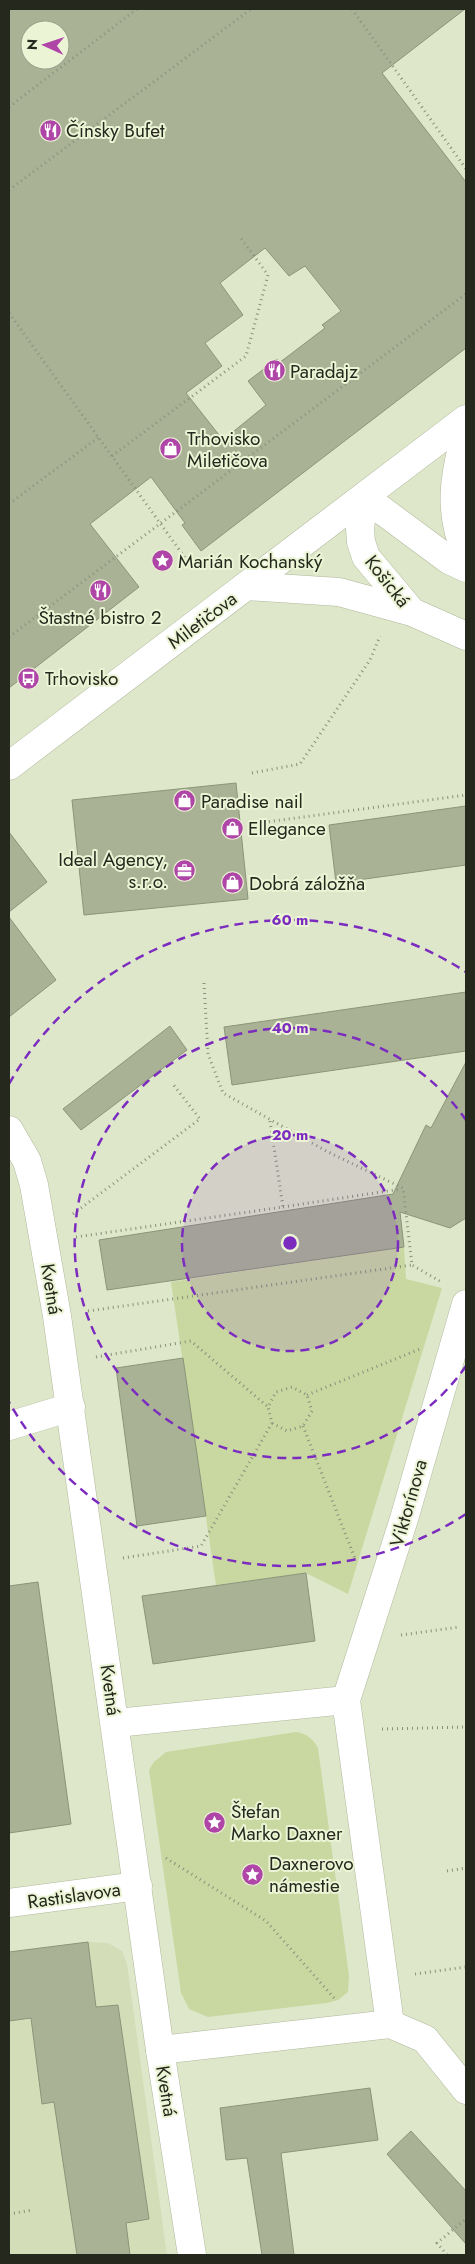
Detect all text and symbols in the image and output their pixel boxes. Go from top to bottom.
north arrow [20,20,70,70]
text: N [22,38,42,50]
place label: Čínsky Bufet [66,117,165,144]
restaurant icon: Čínsky Bufet [38,118,62,142]
place label: Paradajz [290,358,358,385]
restaurant icon: Paradajz [262,359,286,383]
place label: Trhovisko Miletičova [187,425,268,474]
shop icon: Trhovisko Miletičova [159,437,183,461]
place label: Marián Kochanský [178,548,323,575]
place icon: Marián Kochanský [150,549,174,573]
street label: Košická [359,549,417,613]
restaurant icon: Štastné bistro 2 [88,579,112,603]
street label: Miletičova [162,585,243,655]
place label: Štastné bistro 2 [39,604,161,631]
place label: Trhovisko [45,665,118,692]
bus stop icon: Trhovisko [17,666,41,690]
place label: Paradise nail [201,788,303,815]
shop icon: Paradise nail [173,789,197,813]
place label: Ellegance [248,815,326,842]
shop icon: Ellegance [220,816,244,840]
place label: Ideal Agency, s.r.o. [58,846,168,895]
office icon: Ideal Agency, s.r.o. [172,858,196,882]
place label: Dobrá záložňa [249,870,365,897]
shop icon: Dobrá záložňa [221,871,245,895]
text: 60 m [272,909,308,931]
text: 40 m [271,1017,309,1039]
text: 20 m [272,1124,308,1146]
centre of rings [281,1234,299,1252]
street label: Kvetná [34,1262,69,1317]
street label: Viktorínova [383,1456,434,1550]
street label: Kvetná [94,1663,127,1717]
place label: Štefan Marko Daxner [231,1798,343,1847]
place icon: Štefan Marko Daxner [203,1810,227,1834]
place label: Daxnerovo námestie [269,1850,354,1899]
place icon: Daxnerovo námestie [241,1862,265,1886]
street label: Rastislavova [26,1876,122,1915]
street label: Kvetná [149,2064,184,2119]

